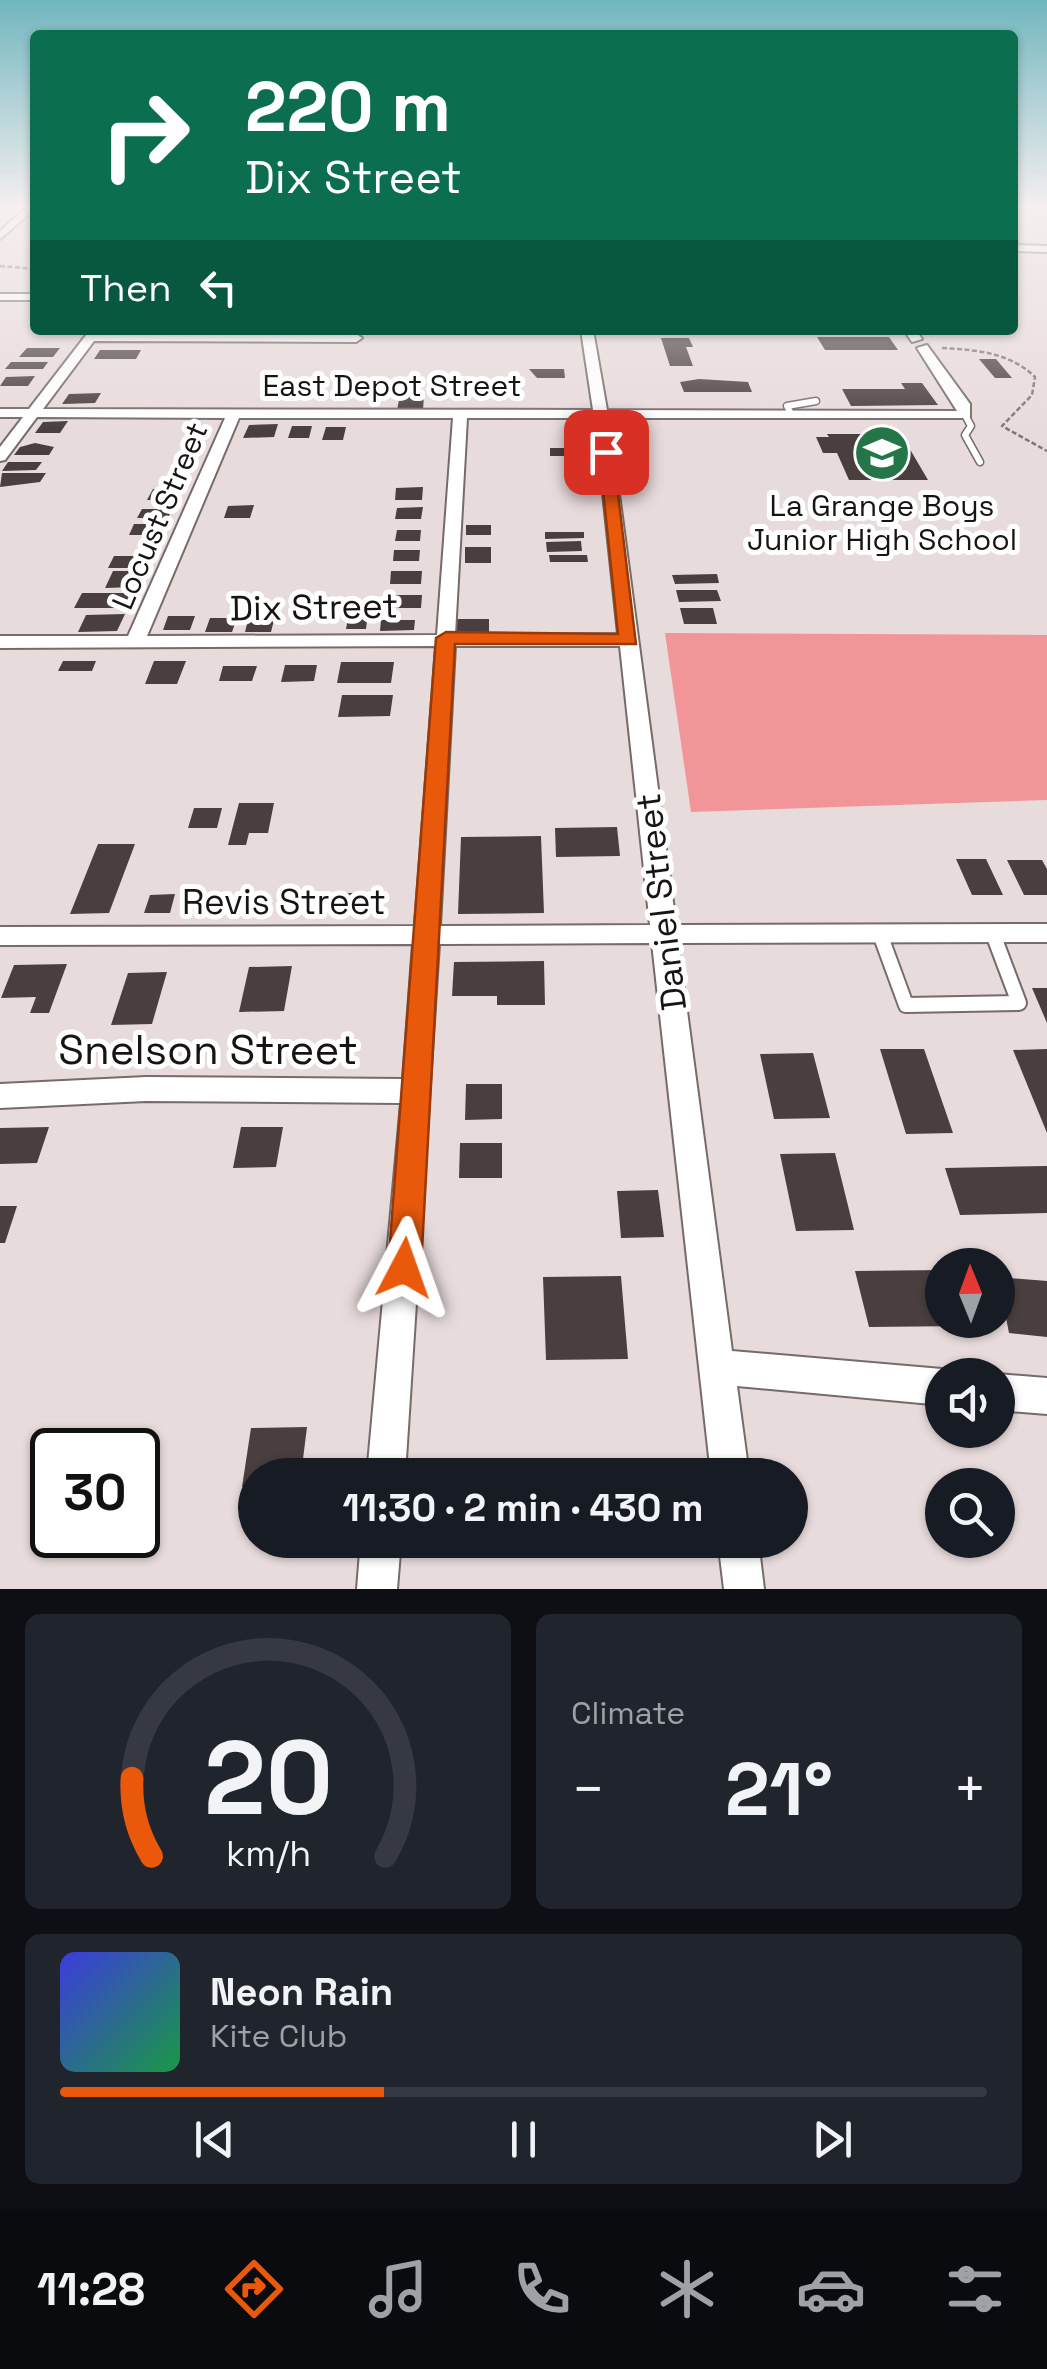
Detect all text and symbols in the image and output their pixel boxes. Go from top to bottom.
text: 220 m [245,62,451,151]
icon: right [80,70,210,200]
text: Dix Street [245,149,462,206]
icon: left [191,260,246,315]
text: Then [80,264,171,312]
street label: East Depot Street [262,366,522,405]
pin [564,410,649,495]
street label: Locust Street [103,416,217,615]
school or university icon: La Grange Boys Junior High School [852,423,912,483]
icon: arrive [579,425,634,480]
place label: La Grange Boys Junior High School [747,486,1017,559]
street label: Dix Street [229,584,399,630]
street label: Daniel Street [626,791,696,1013]
street label: Revis Street [182,880,386,924]
street label: Snelson Street [58,1023,358,1076]
position arrow [352,1216,456,1320]
north arrow [925,1248,1015,1338]
map controls [925,1248,1015,1558]
button: sound [925,1358,1015,1448]
speed limit sign: 30 [30,1428,160,1558]
button: search [925,1468,1015,1558]
text: 11:30 · 2 min · 430 m [343,1484,703,1532]
text: Climate [571,1693,685,1733]
text: 20 [203,1712,333,1844]
text: 21° [725,1741,833,1837]
text: − [571,1754,605,1824]
text: + [953,1754,987,1824]
text: km/h [225,1831,311,1876]
text: Neon Rain [210,1968,393,2016]
text: Kite Club [210,2016,347,2056]
icon: previous [187,2112,242,2167]
icon: pause [496,2112,551,2167]
icon: next [805,2112,860,2167]
icon: directions [219,2254,289,2324]
icon: music [363,2254,433,2324]
icon: phone [507,2254,577,2324]
icon: climate [652,2254,722,2324]
icon: car [796,2254,866,2324]
icon: filters [940,2254,1010,2324]
text: 11:28 [37,2261,145,2318]

